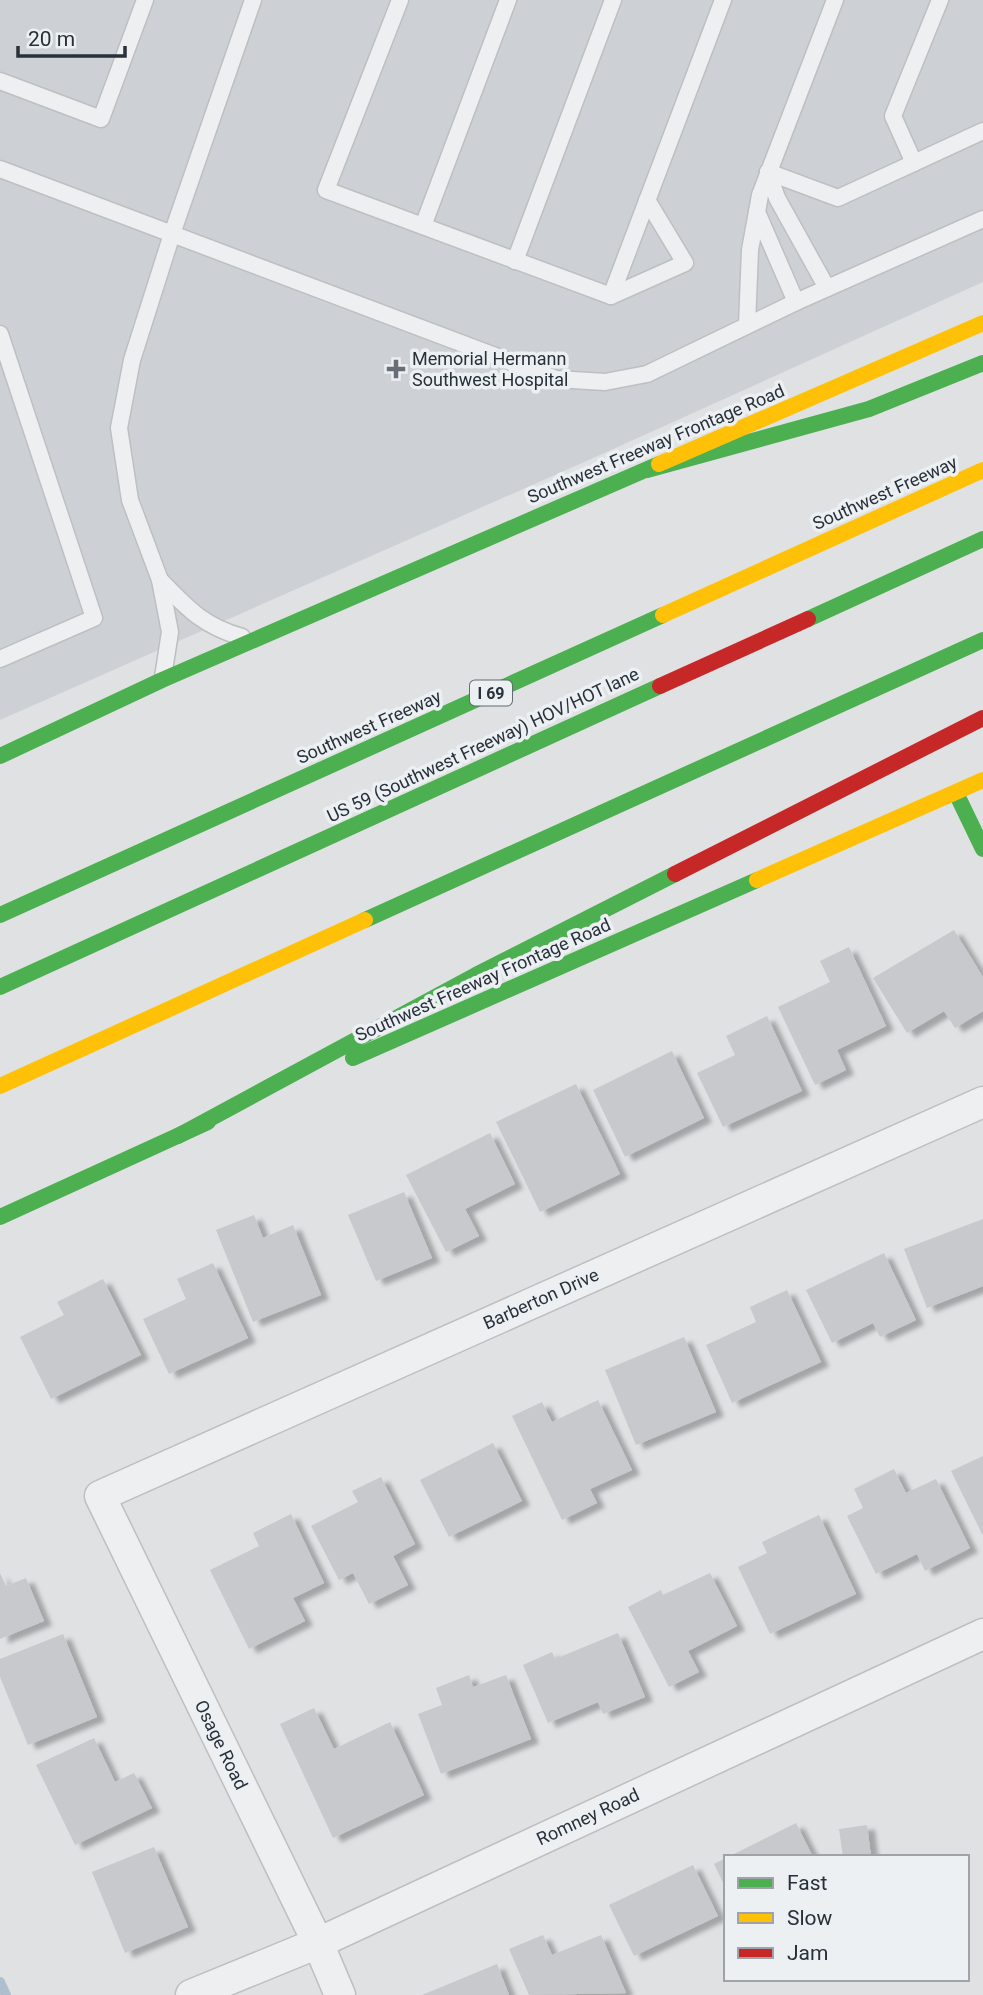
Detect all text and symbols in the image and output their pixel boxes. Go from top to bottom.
scale bar [18,14,124,58]
text: 20 m [28,27,75,51]
place label: Memorial Hermann Southwest Hospital [412,348,568,390]
marker: Memorial Hermann Southwest Hospital [386,359,406,379]
street label: Southwest Freeway Frontage Road [524,380,788,507]
street label: Southwest Freeway [809,451,961,534]
street label: US 59 (Southwest Freeway) HOV/HOT lane [324,663,642,827]
road number: I 69 [470,680,512,706]
street label: Southwest Freeway [293,685,445,768]
street label: Southwest Freeway Frontage Road [352,914,614,1046]
street label: Barberton Drive [480,1264,602,1333]
street label: Osage Road [191,1697,252,1793]
street label: Romney Road [533,1784,642,1849]
legend [724,1855,969,1981]
text: Fast [787,1871,828,1895]
text: Slow [787,1906,833,1930]
text: Jam [787,1941,828,1965]

